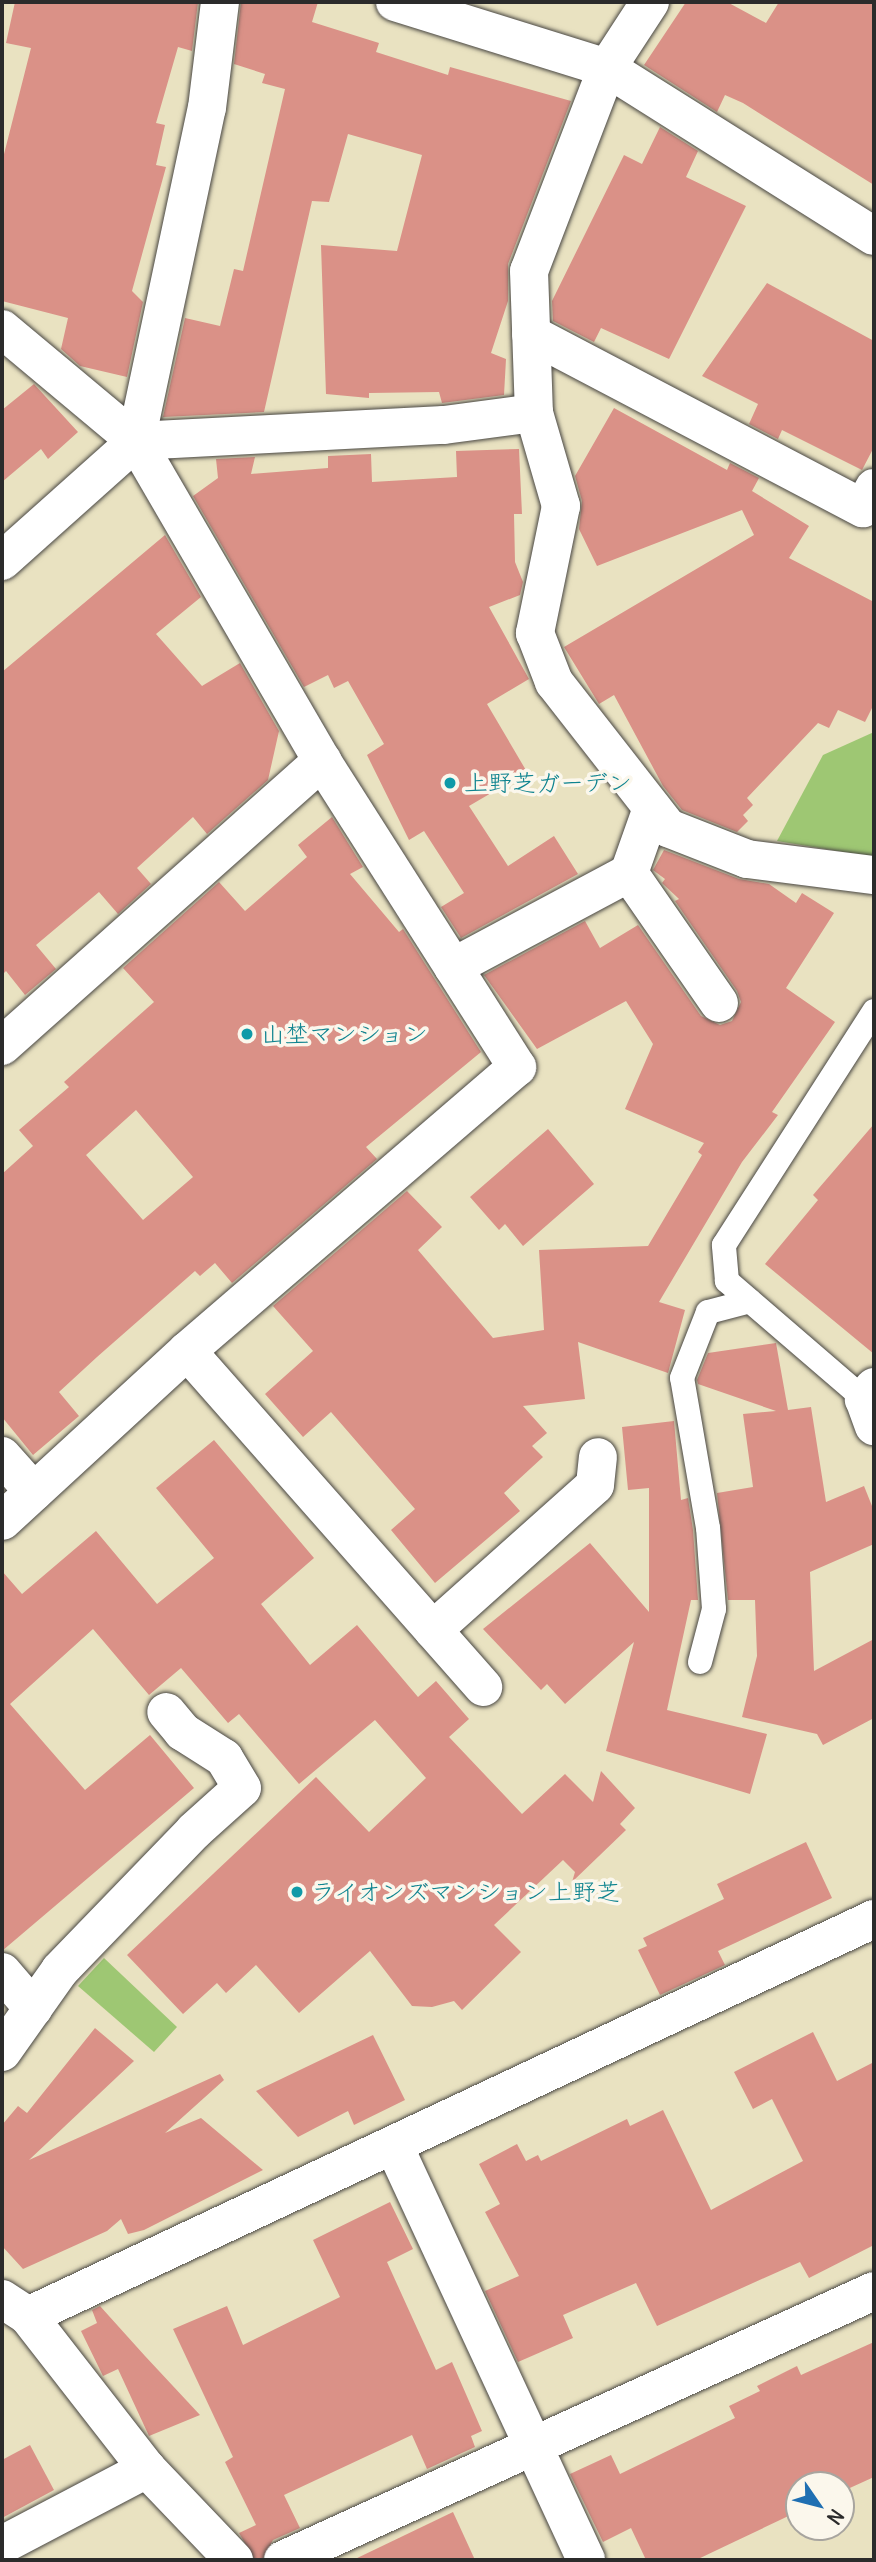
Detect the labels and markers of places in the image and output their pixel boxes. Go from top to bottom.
place label: 上野芝ガーデン [464,769,632,797]
marker: 上野芝ガーデン [442,775,458,791]
place label: 山埜マンション [261,1020,429,1048]
marker: 山埜マンション [239,1026,255,1042]
place label: ライオンズマンション上野芝 [311,1878,623,1906]
marker: ライオンズマンション上野芝 [289,1884,305,1900]

